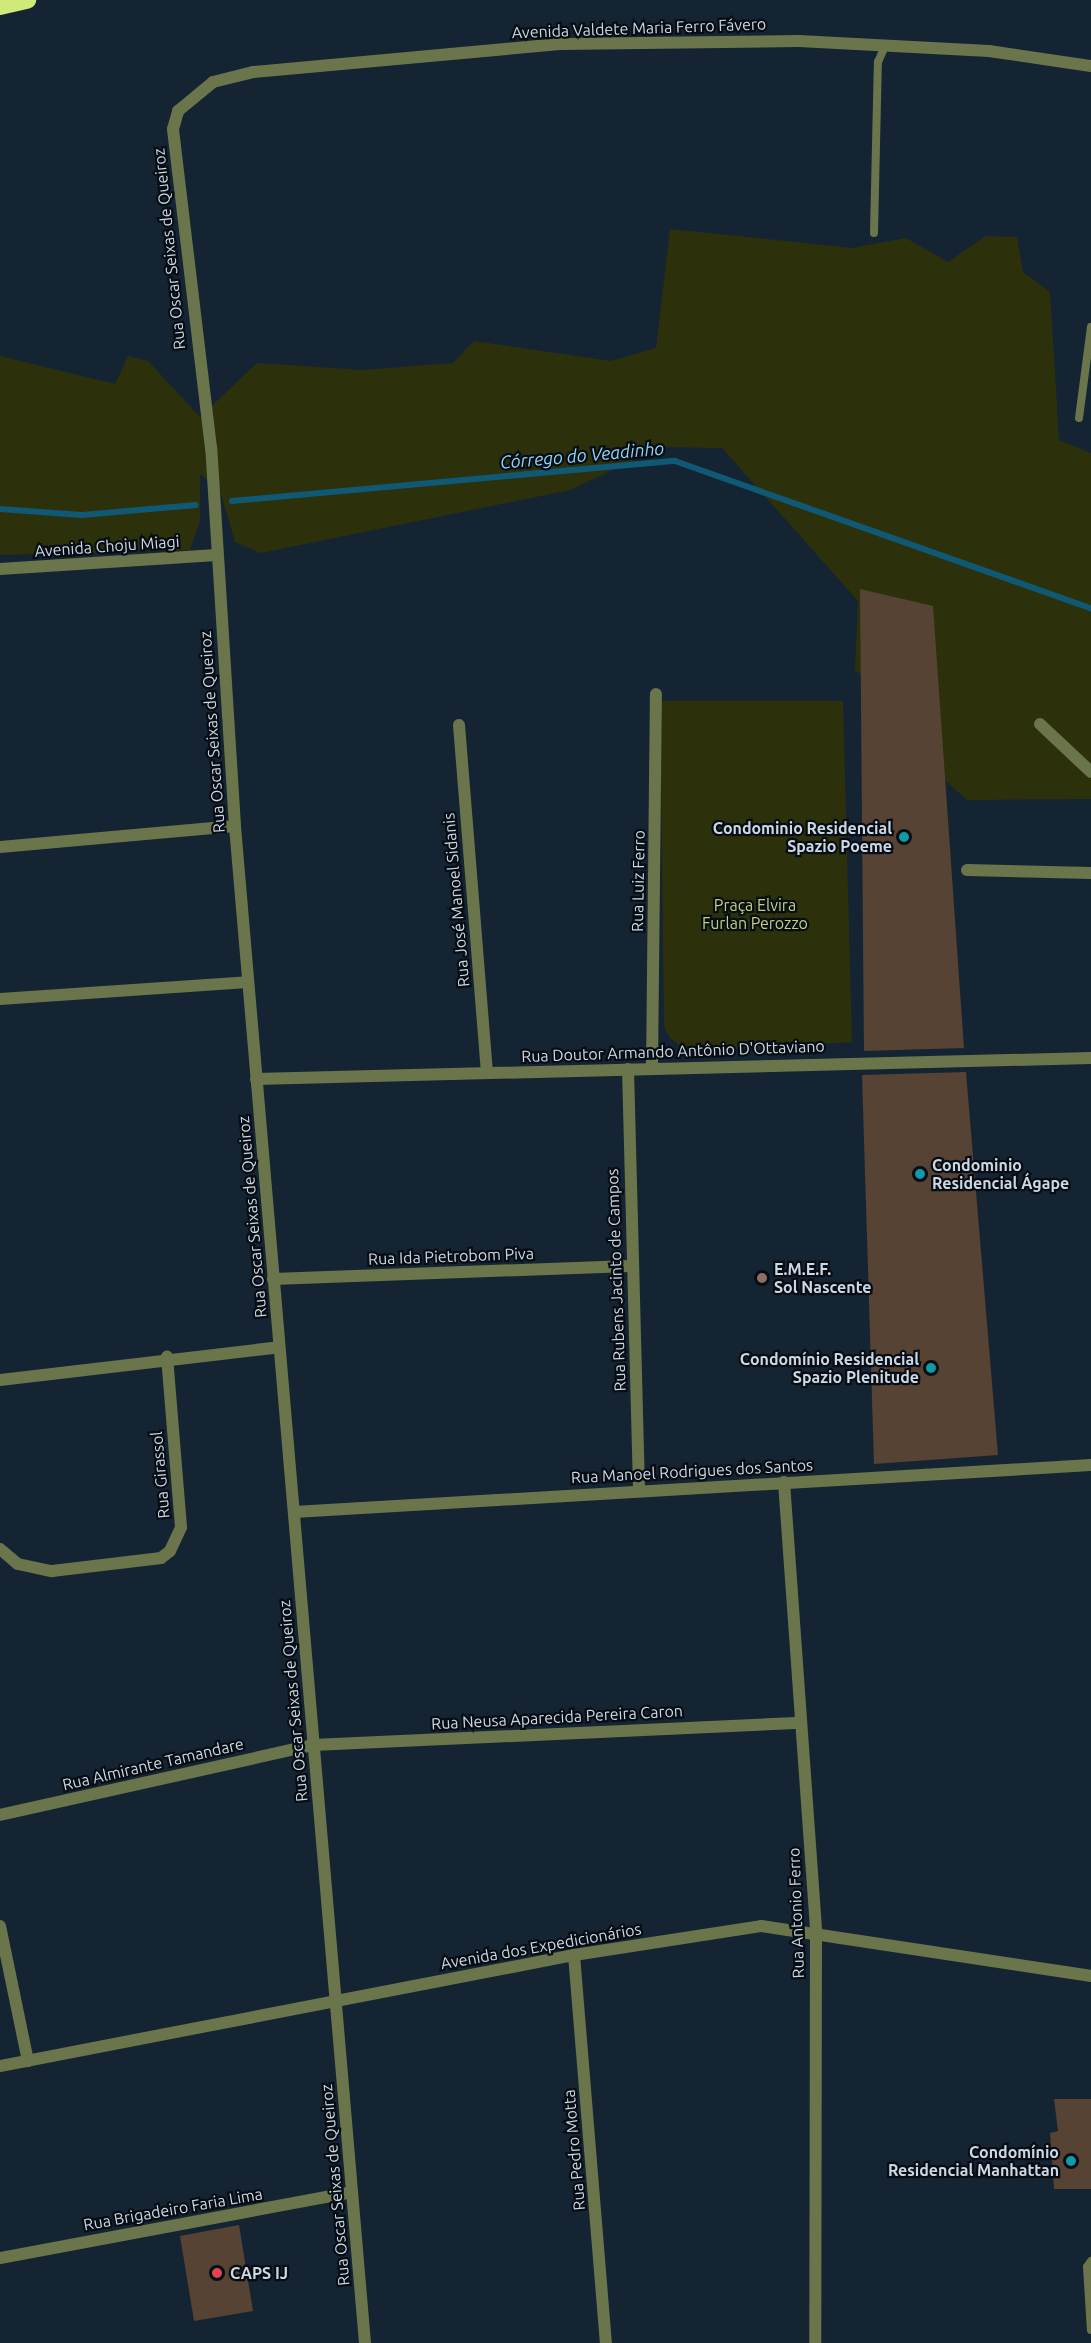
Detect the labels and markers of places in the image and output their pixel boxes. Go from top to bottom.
place label: Condominio Residencial Spazio Poeme [713,818,892,856]
marker: Condominio Residencial Spazio Poeme [897,830,911,844]
place label: Condominio Residencial Ágape [932,1155,1069,1193]
marker: Condominio Residencial Ágape [913,1167,927,1181]
place label: E.M.E.F. Sol Nascente [774,1259,872,1297]
marker: E.M.E.F. Sol Nascente [755,1271,769,1285]
place label: Condomínio Residencial Spazio Plenitude [740,1349,919,1387]
marker: Condomínio Residencial Spazio Plenitude [924,1361,938,1375]
place label: Condomínio Residencial Manhattan [888,2142,1059,2180]
marker: Condomínio Residencial Manhattan [1064,2154,1078,2168]
place label: CAPS IJ [230,2263,288,2283]
marker: CAPS IJ [208,2264,226,2282]

